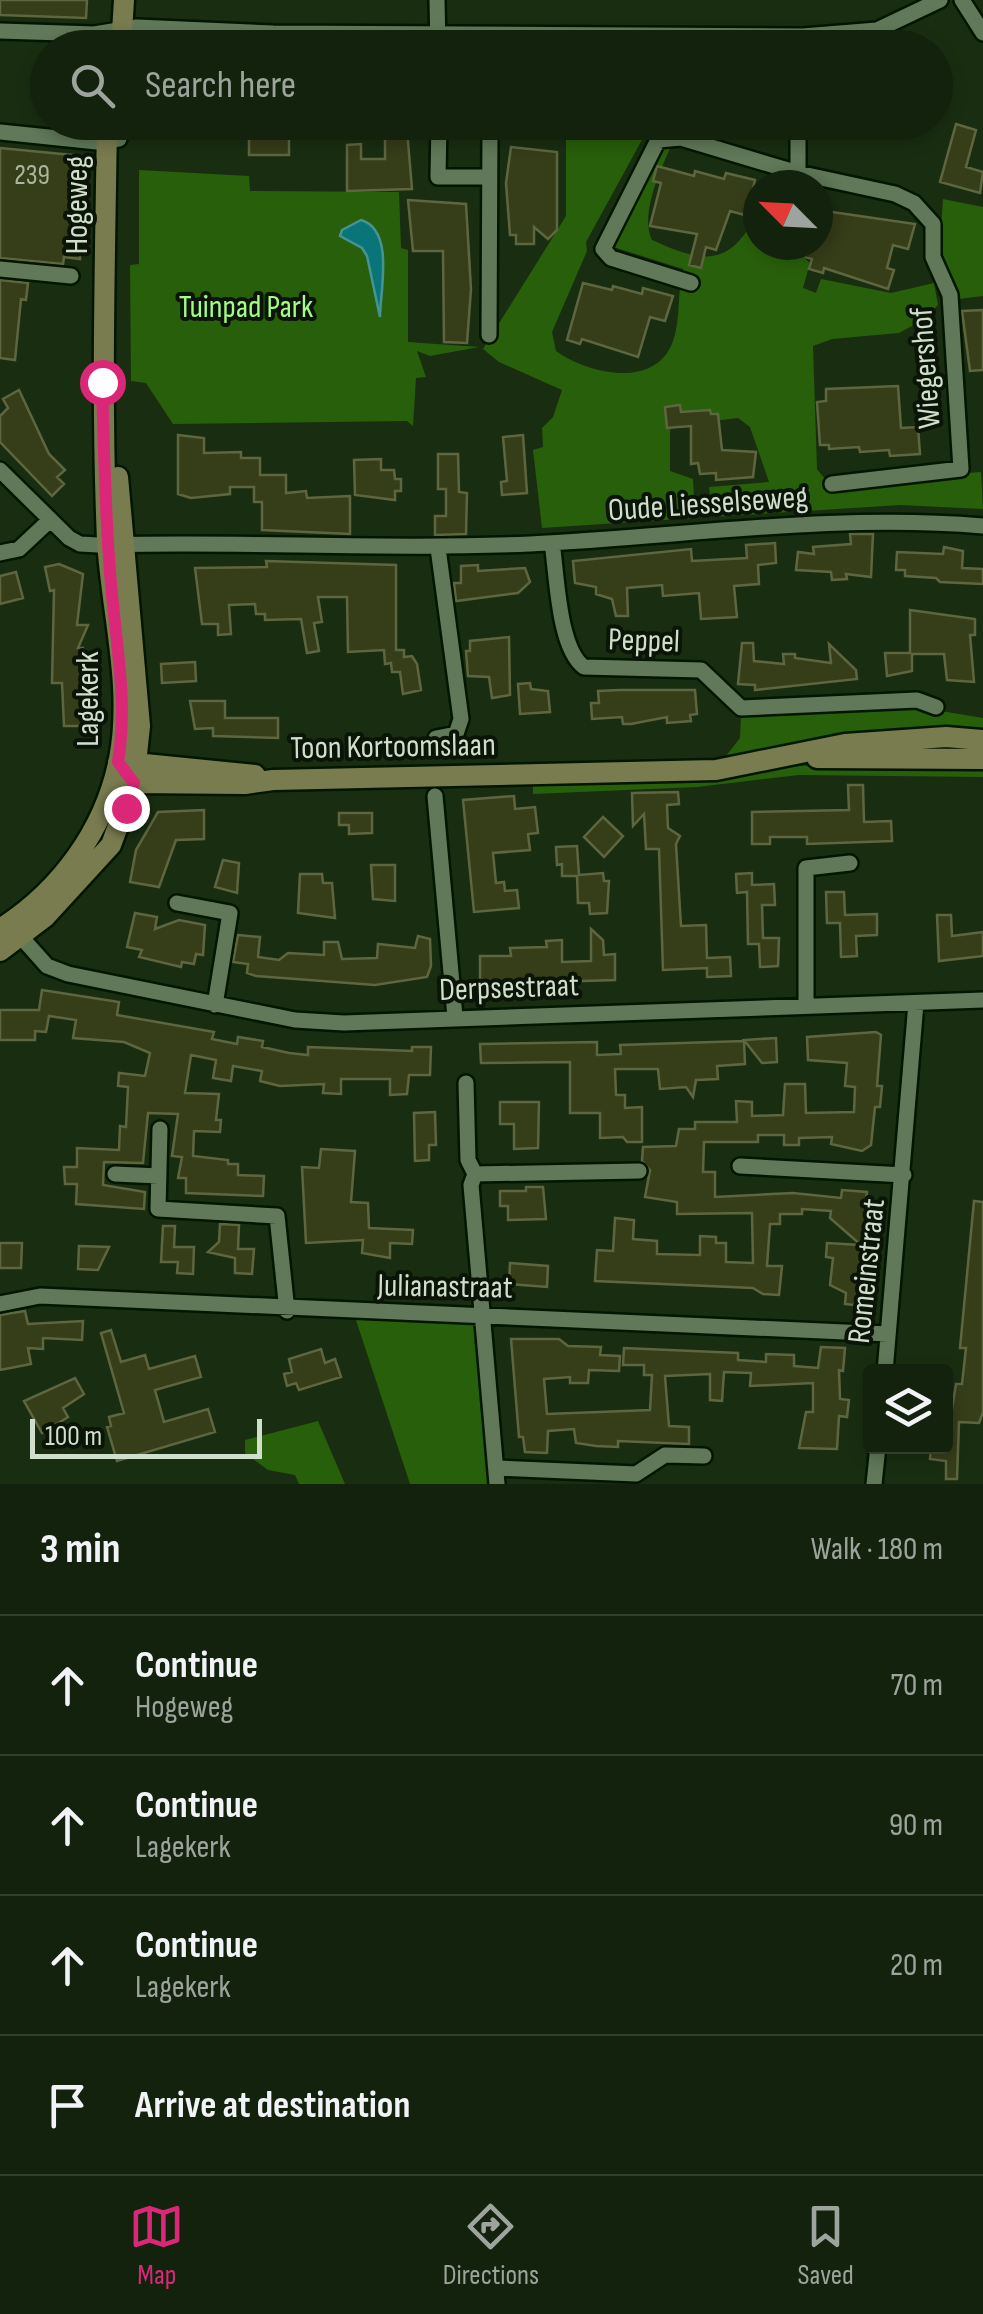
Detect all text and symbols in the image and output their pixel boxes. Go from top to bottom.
search box [30,30,953,140]
icon: search [65,58,120,113]
text: Search here [145,63,296,108]
street label: Hogeweg [58,156,97,254]
house number: 239 [14,159,50,192]
north arrow [743,170,833,260]
park label: Tuinpad Park [179,288,313,327]
street label: Wiegershof [902,305,950,430]
route start [80,360,126,406]
street label: Oude Liesselseweg [607,478,809,530]
street label: Peppel [607,620,681,662]
street label: Lagekerk [69,651,108,747]
street label: Toon Kortoomslaan [290,726,496,768]
route end [104,786,150,832]
street label: Derpsestraat [439,966,579,1010]
street label: Romeinstraat [840,1197,894,1345]
street label: Julianastraat [376,1266,513,1308]
map controls [863,1364,953,1454]
button: layers [863,1364,953,1454]
scale bar [30,1414,262,1458]
text: 100 m [45,1420,102,1453]
text: 3 min [40,1524,120,1575]
text: Walk · 180 m [811,1530,943,1569]
text: Continue [135,1643,258,1688]
icon: ahead [40,1658,95,1713]
text: 70 m [890,1666,943,1705]
text: Hogeweg [135,1688,233,1727]
text: Continue [135,1783,258,1828]
icon: ahead [40,1798,95,1853]
text: 90 m [889,1806,943,1845]
text: Lagekerk [135,1828,231,1867]
text: Continue [135,1923,258,1968]
icon: ahead [40,1938,95,1993]
text: 20 m [890,1946,943,1985]
text: Lagekerk [135,1968,231,2007]
icon: arrive [40,2078,95,2133]
text: Arrive at destination [135,2083,410,2128]
tab: Map [129,2199,184,2292]
tab: Directions [443,2199,539,2292]
tab: Saved [798,2199,854,2292]

